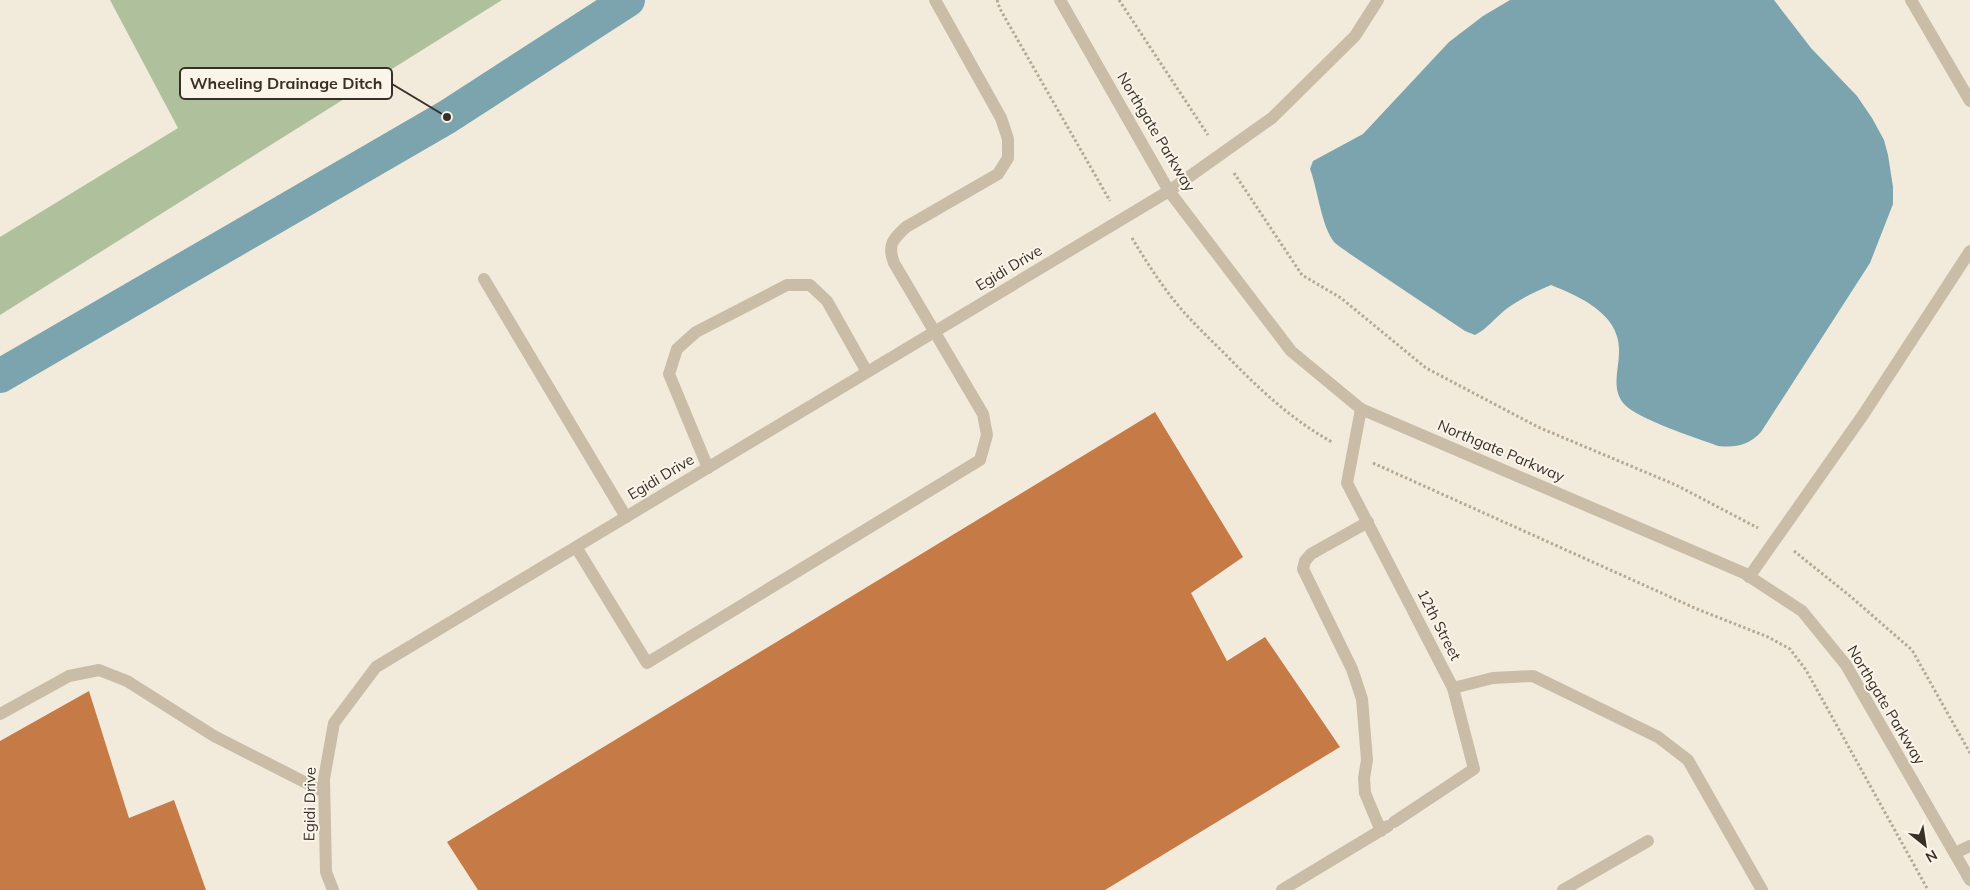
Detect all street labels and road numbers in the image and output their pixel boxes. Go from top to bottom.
street label: Northgate Parkway [1113,69,1200,195]
street label: Egidi Drive [972,240,1045,295]
street label: Northgate Parkway [1435,415,1568,486]
street label: Egidi Drive [624,449,697,504]
street label: 12th Street [1413,586,1465,664]
street label: Northgate Parkway [1843,642,1930,768]
street label: Egidi Drive [299,767,320,841]

